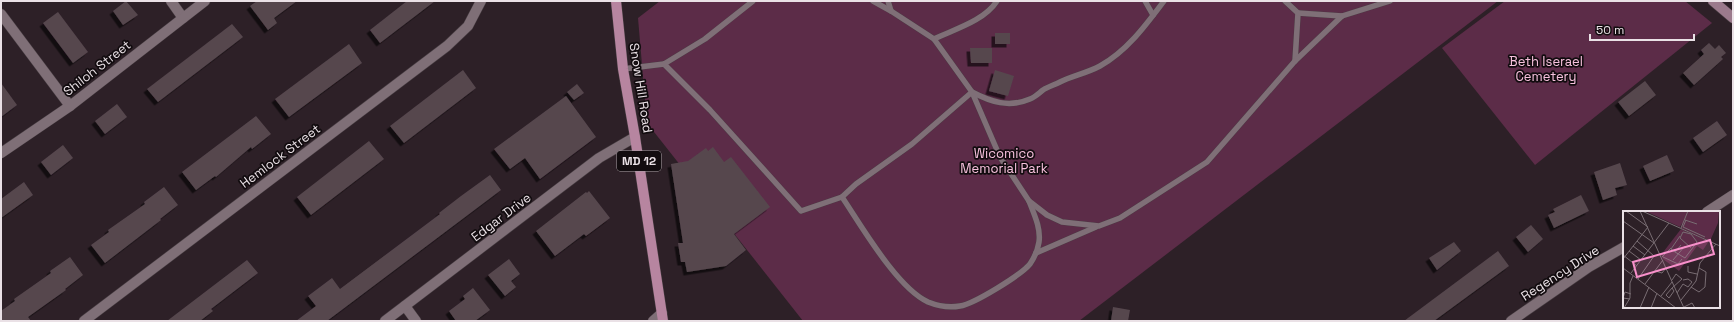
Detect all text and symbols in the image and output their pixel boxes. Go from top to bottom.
scale bar [1590,16,1694,42]
text: 50 m [1596,22,1624,38]
street label: Shiloh Street [60,36,134,100]
street label: Snow Hill Road [625,42,657,134]
park label: Beth Iserael Cemetery [1509,53,1583,85]
street label: Hemlock Street [236,120,324,192]
park label: Wicomico Memorial Park [960,145,1048,177]
road number: MD 12 [617,151,661,171]
street label: Edgar Drive [468,189,534,245]
inset map [1623,211,1720,308]
street label: Regency Drive [1518,241,1602,305]

